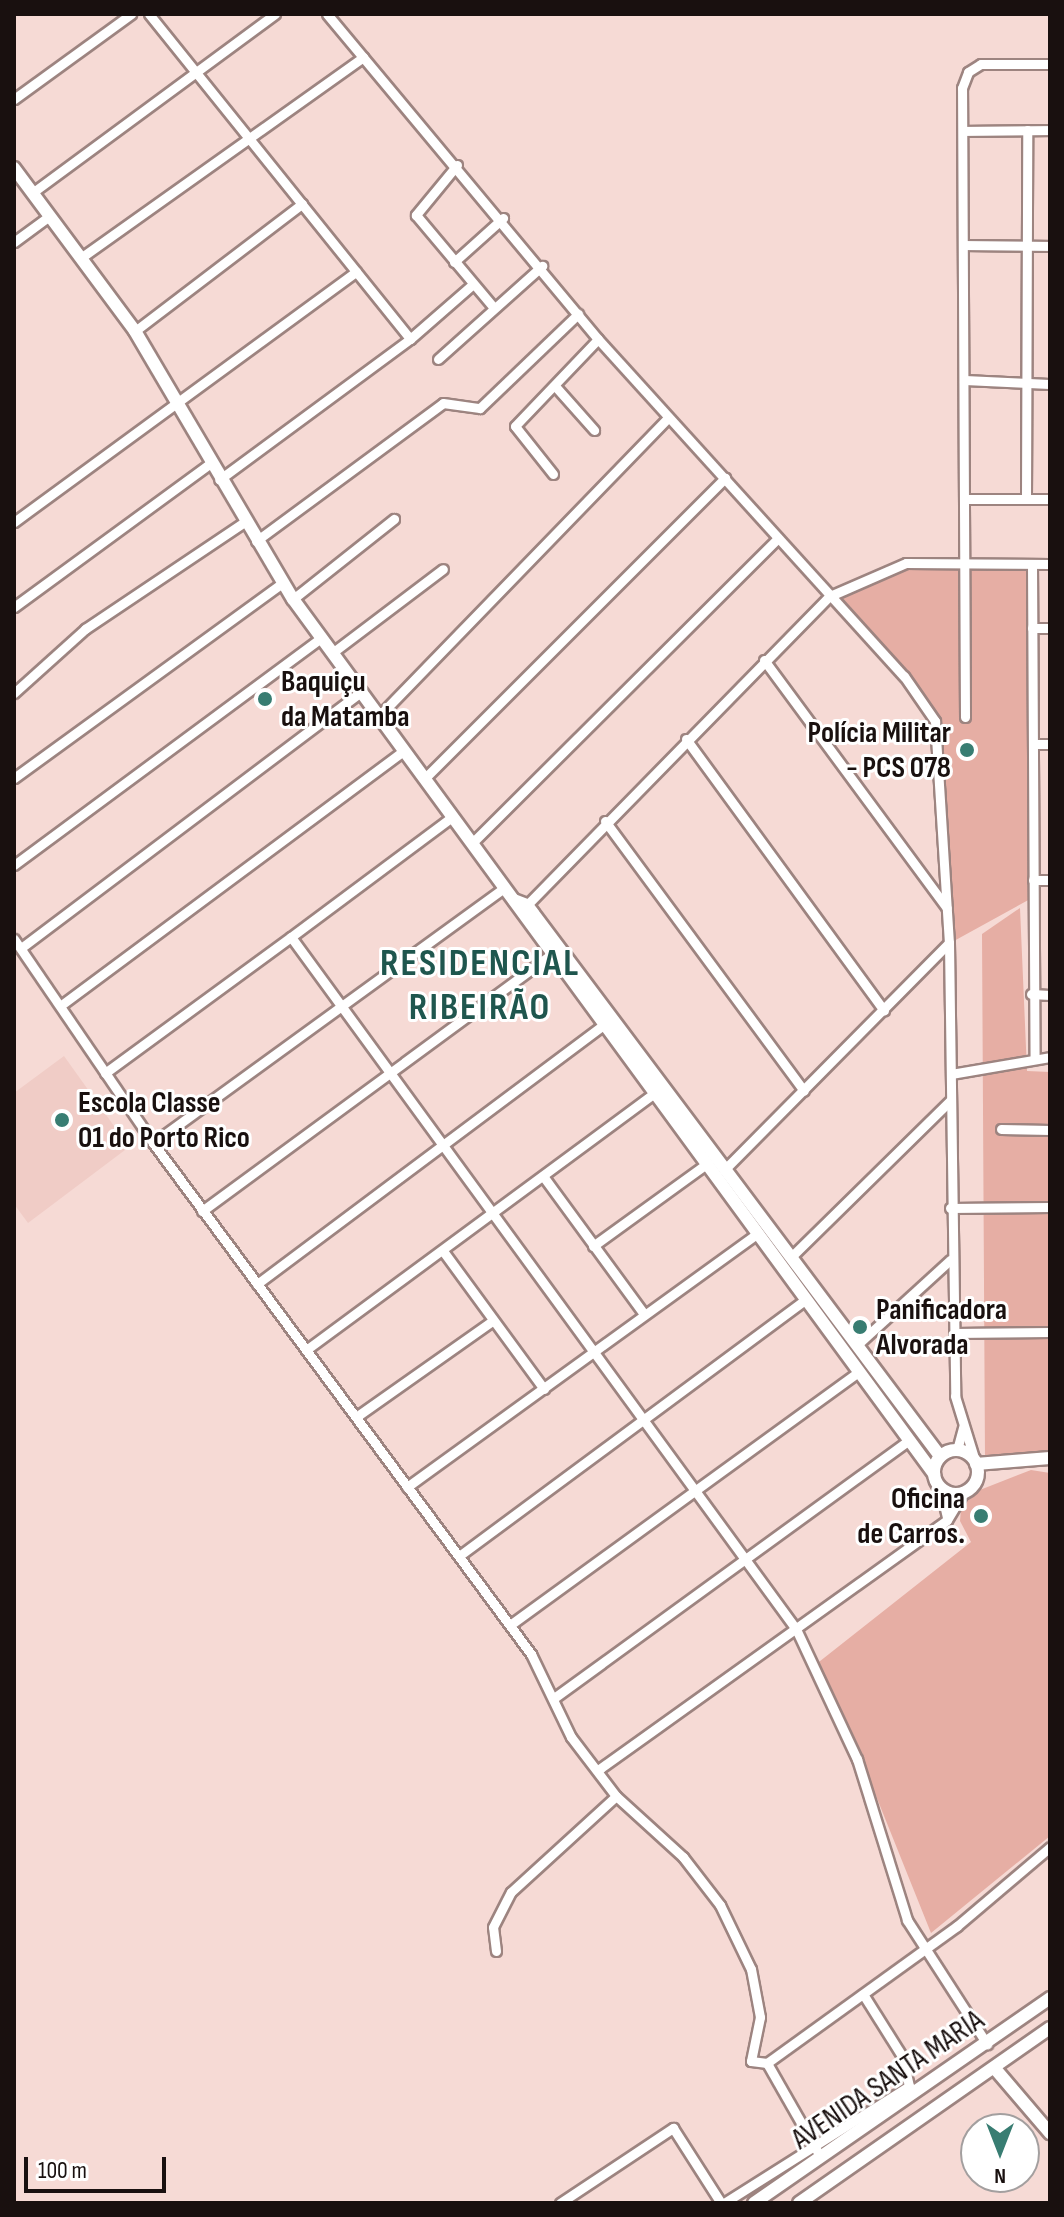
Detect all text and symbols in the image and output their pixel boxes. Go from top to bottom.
place label: Baquiçu da Matamba [281,664,410,734]
marker: Baquiçu da Matamba [256,690,274,708]
place label: Polícia Militar - PCS 078 [807,715,951,786]
marker: Polícia Militar - PCS 078 [958,741,976,759]
district label: RESIDENCIAL RIBEIRÃO [380,941,580,1030]
place label: Escola Classe 01 do Porto Rico [78,1085,250,1156]
marker: Escola Classe 01 do Porto Rico [53,1111,71,1129]
place label: Panificadora Alvorada [876,1292,1007,1362]
marker: Panificadora Alvorada [851,1318,869,1336]
place label: Oficina de Carros. [857,1481,965,1552]
marker: Oficina de Carros. [972,1507,990,1525]
street label: AVENIDA SANTA MARIA [785,2002,991,2158]
north arrow [960,2113,1040,2193]
scale bar [28,2141,170,2191]
text: 100 m [38,2156,87,2185]
text: N [994,2162,1006,2189]

